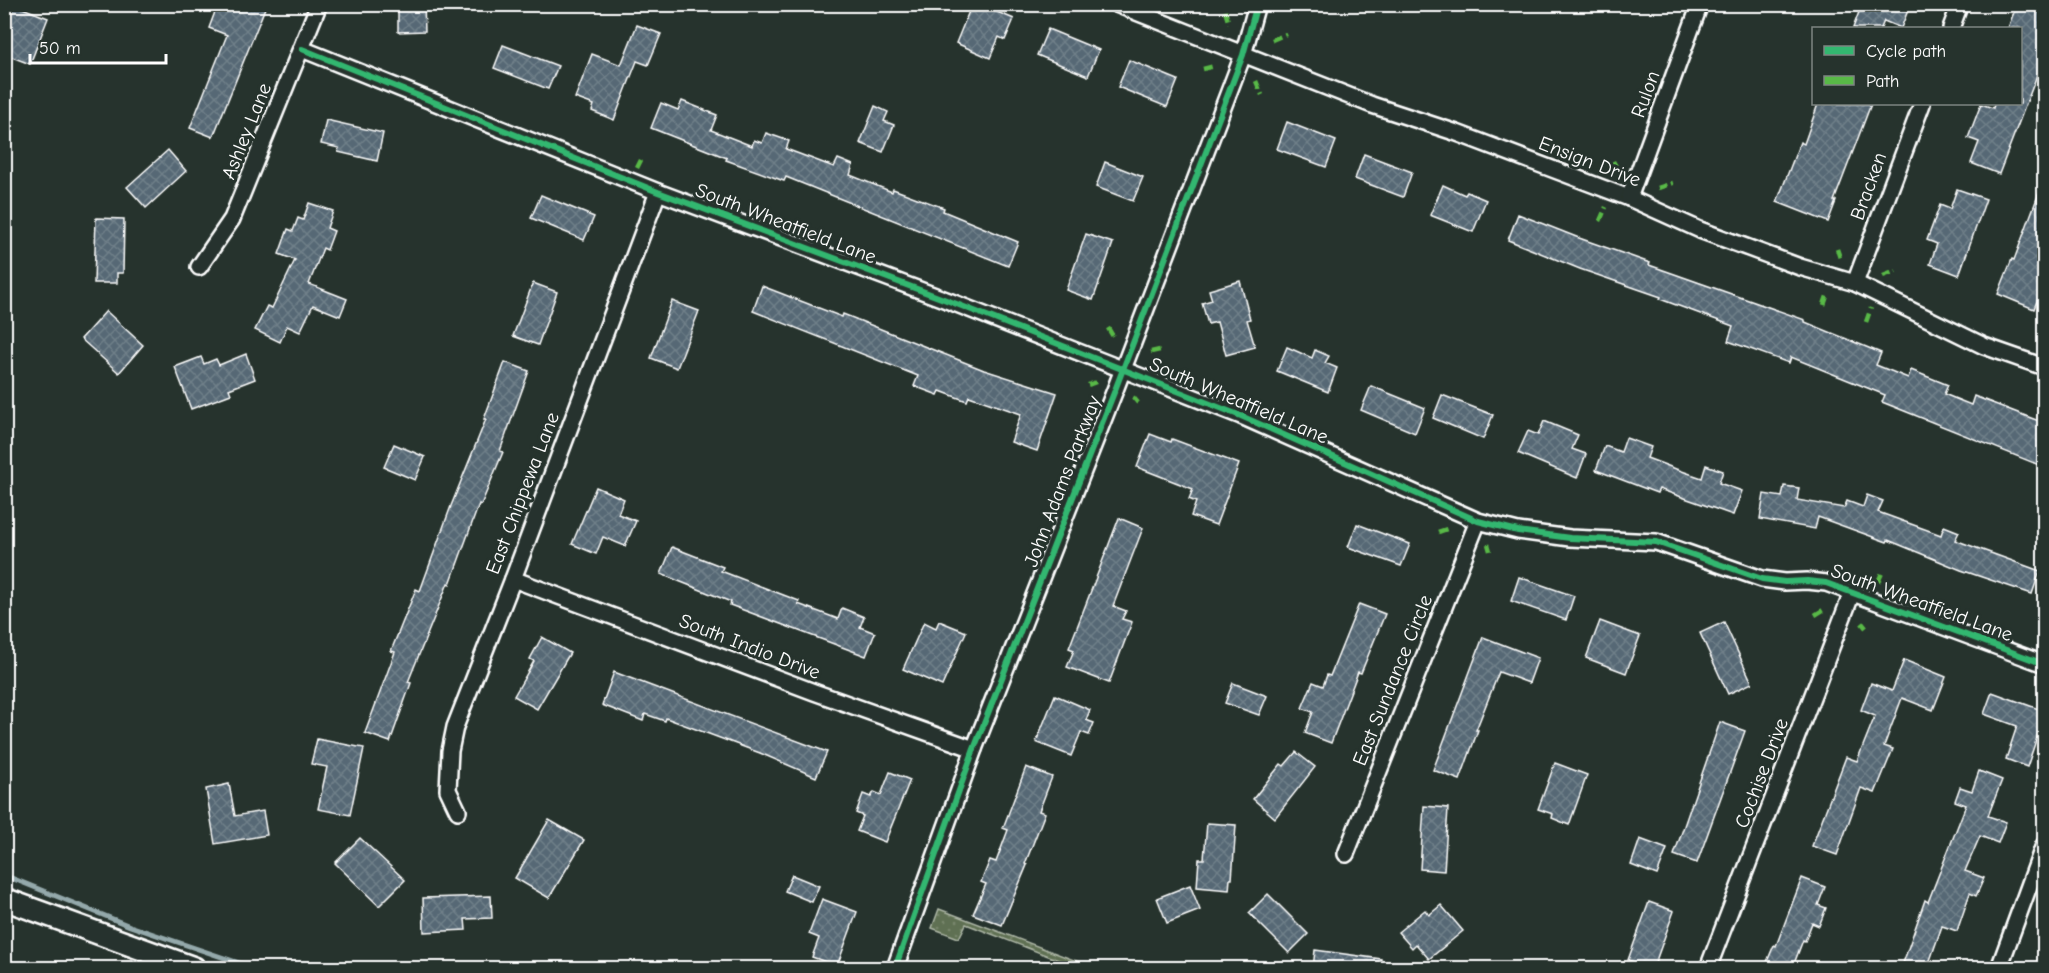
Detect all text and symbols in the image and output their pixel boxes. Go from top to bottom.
scale bar [30,27,166,65]
legend [1812,27,2022,105]
text: 50 m [39,38,81,59]
text: Cycle path [1866,41,1946,62]
street label: Rulon [1626,68,1665,121]
text: Path [1866,71,1899,92]
street label: Ashley Lane [217,80,276,183]
street label: Ensign Drive [1536,131,1644,191]
street label: Bracken [1846,149,1891,223]
street label: South Wheatfield Lane [692,178,880,269]
street label: South Wheatfield Lane [1146,352,1332,449]
street label: John Adams Parkway [1019,392,1106,570]
street label: East Chippewa Lane [481,409,564,577]
street label: South Wheatfield Lane [1828,559,2016,646]
street label: East Sundance Circle [1348,592,1437,769]
street label: South Indio Drive [676,609,824,684]
street label: Cochise Drive [1730,715,1793,831]

